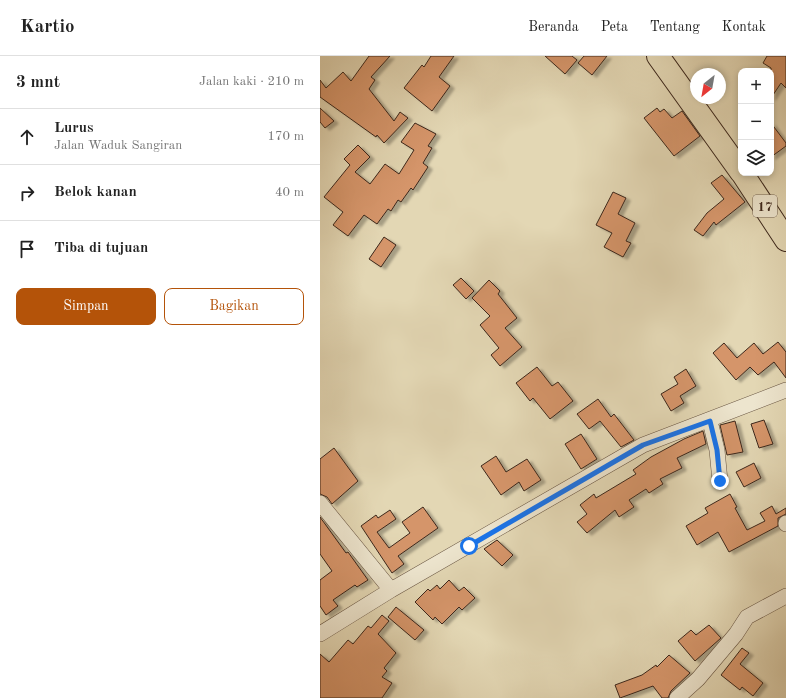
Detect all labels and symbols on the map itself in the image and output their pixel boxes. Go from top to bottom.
north arrow [690,68,726,104]
road number: 17 [753,195,777,217]
route end [711,472,729,490]
route start [460,537,478,555]

